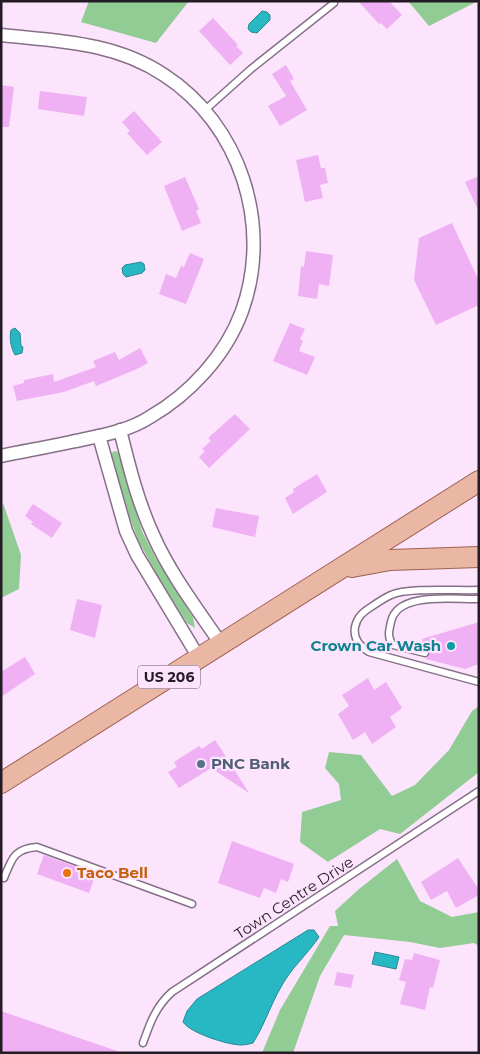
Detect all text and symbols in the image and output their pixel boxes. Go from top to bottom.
place label: Crown Car Wash [311,636,441,655]
marker: Crown Car Wash [445,640,457,652]
road number: US 206 [138,666,200,689]
place label: PNC Bank [211,754,290,773]
marker: PNC Bank [195,758,207,770]
street label: Town Centre Drive [231,852,357,943]
place label: Taco Bell [77,863,148,882]
marker: Taco Bell [61,867,73,879]

